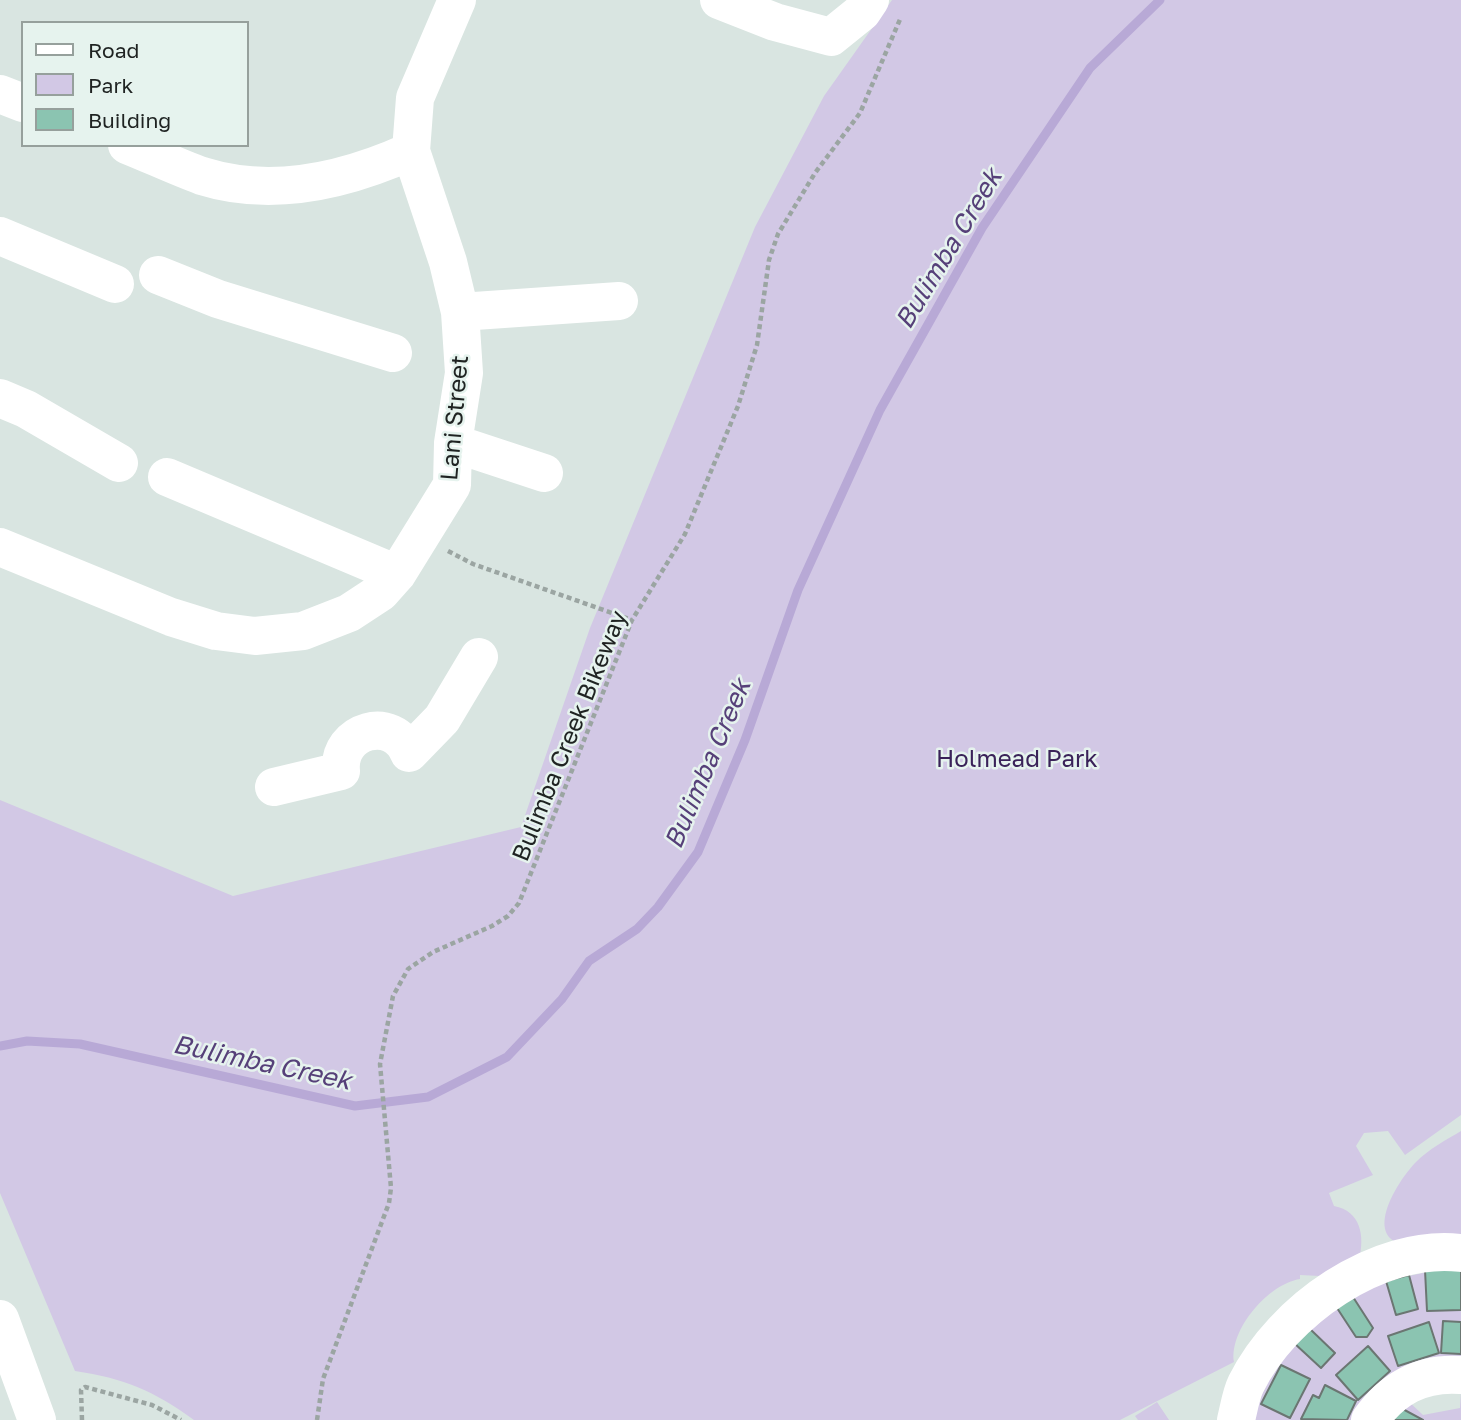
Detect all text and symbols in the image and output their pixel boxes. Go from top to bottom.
legend [21,21,248,147]
text: Road [88,37,139,63]
text: Park [88,72,133,98]
text: Building [88,107,171,133]
water label: Bulimba Creek [889,163,1009,335]
street label: Lani Street [435,354,475,482]
street label: Bulimba Creek Bikeway [506,606,634,866]
water label: Bulimba Creek [658,675,758,853]
park label: Holmead Park [936,745,1098,773]
water label: Bulimba Creek [170,1029,354,1097]

